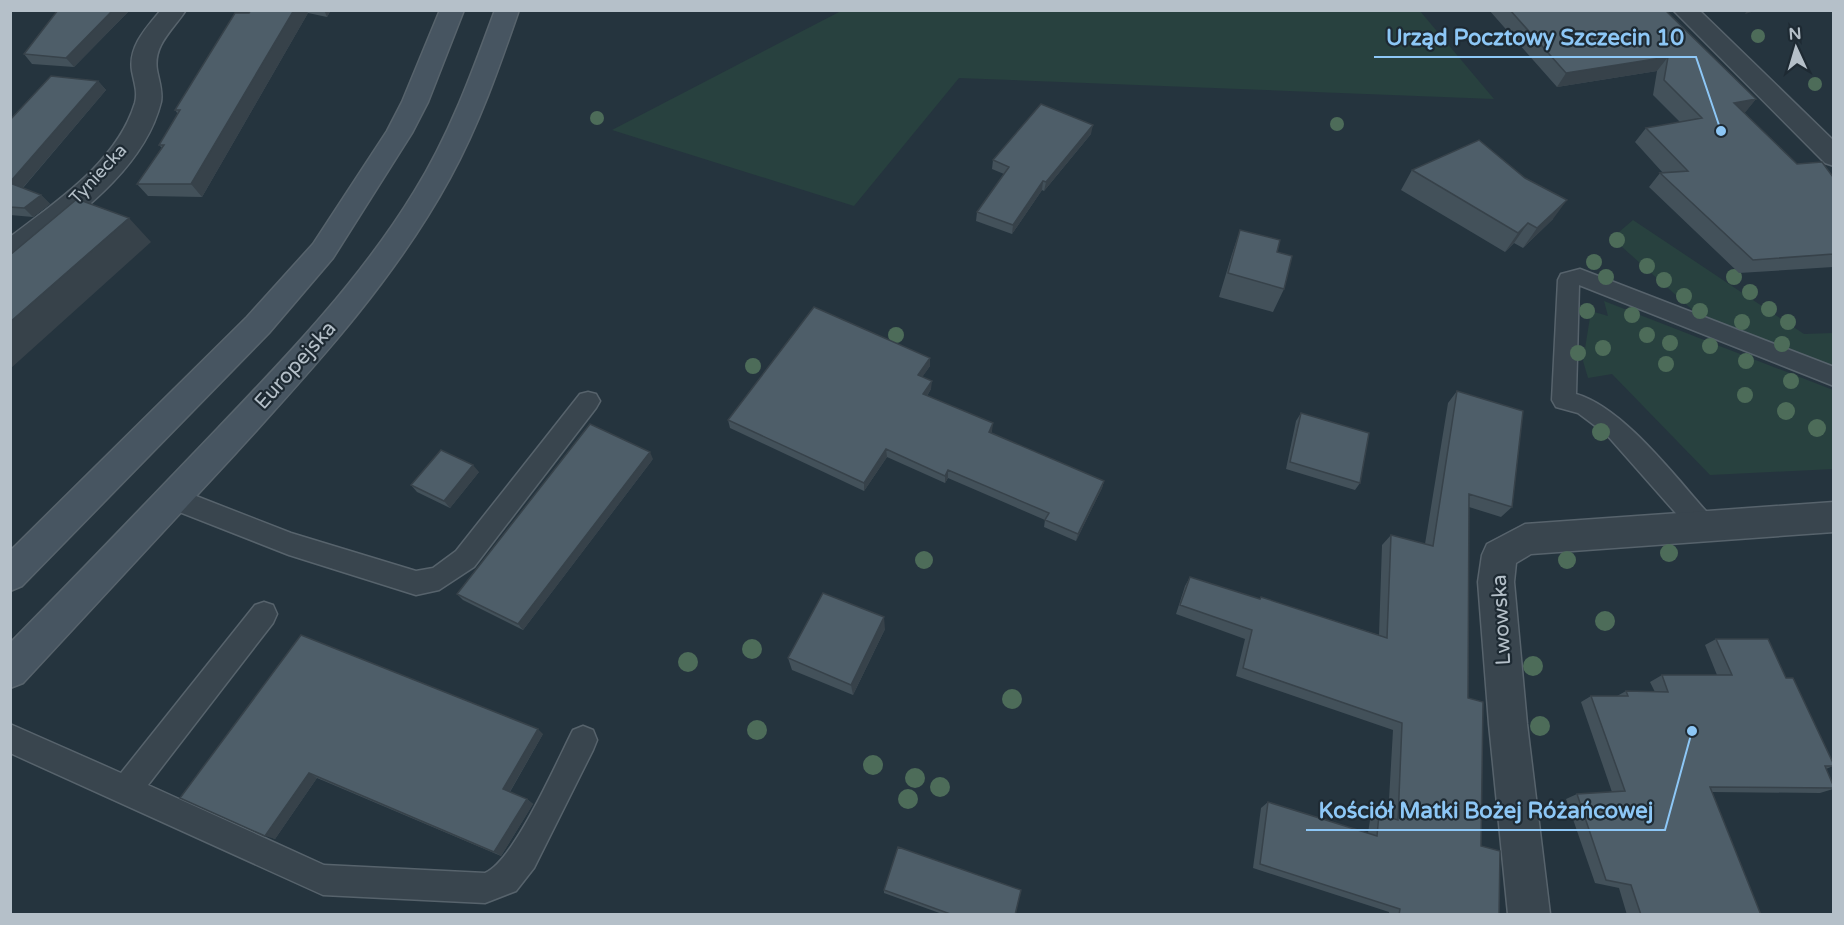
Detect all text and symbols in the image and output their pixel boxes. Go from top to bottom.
callout: Urząd Pocztowy Szczecin 10 [1374,17,1696,57]
north arrow [1766,18,1826,78]
text: N [1788,24,1802,44]
text: Urząd Pocztowy Szczecin 10 [1386,25,1684,51]
street label: Tyniecka [65,139,131,209]
street label: Europejska [249,316,341,415]
street label: Lwowska [1487,574,1516,666]
callout: Kościół Matki Bożej Różańcowej [1306,790,1665,830]
text: Kościół Matki Bożej Różańcowej [1319,798,1653,824]

